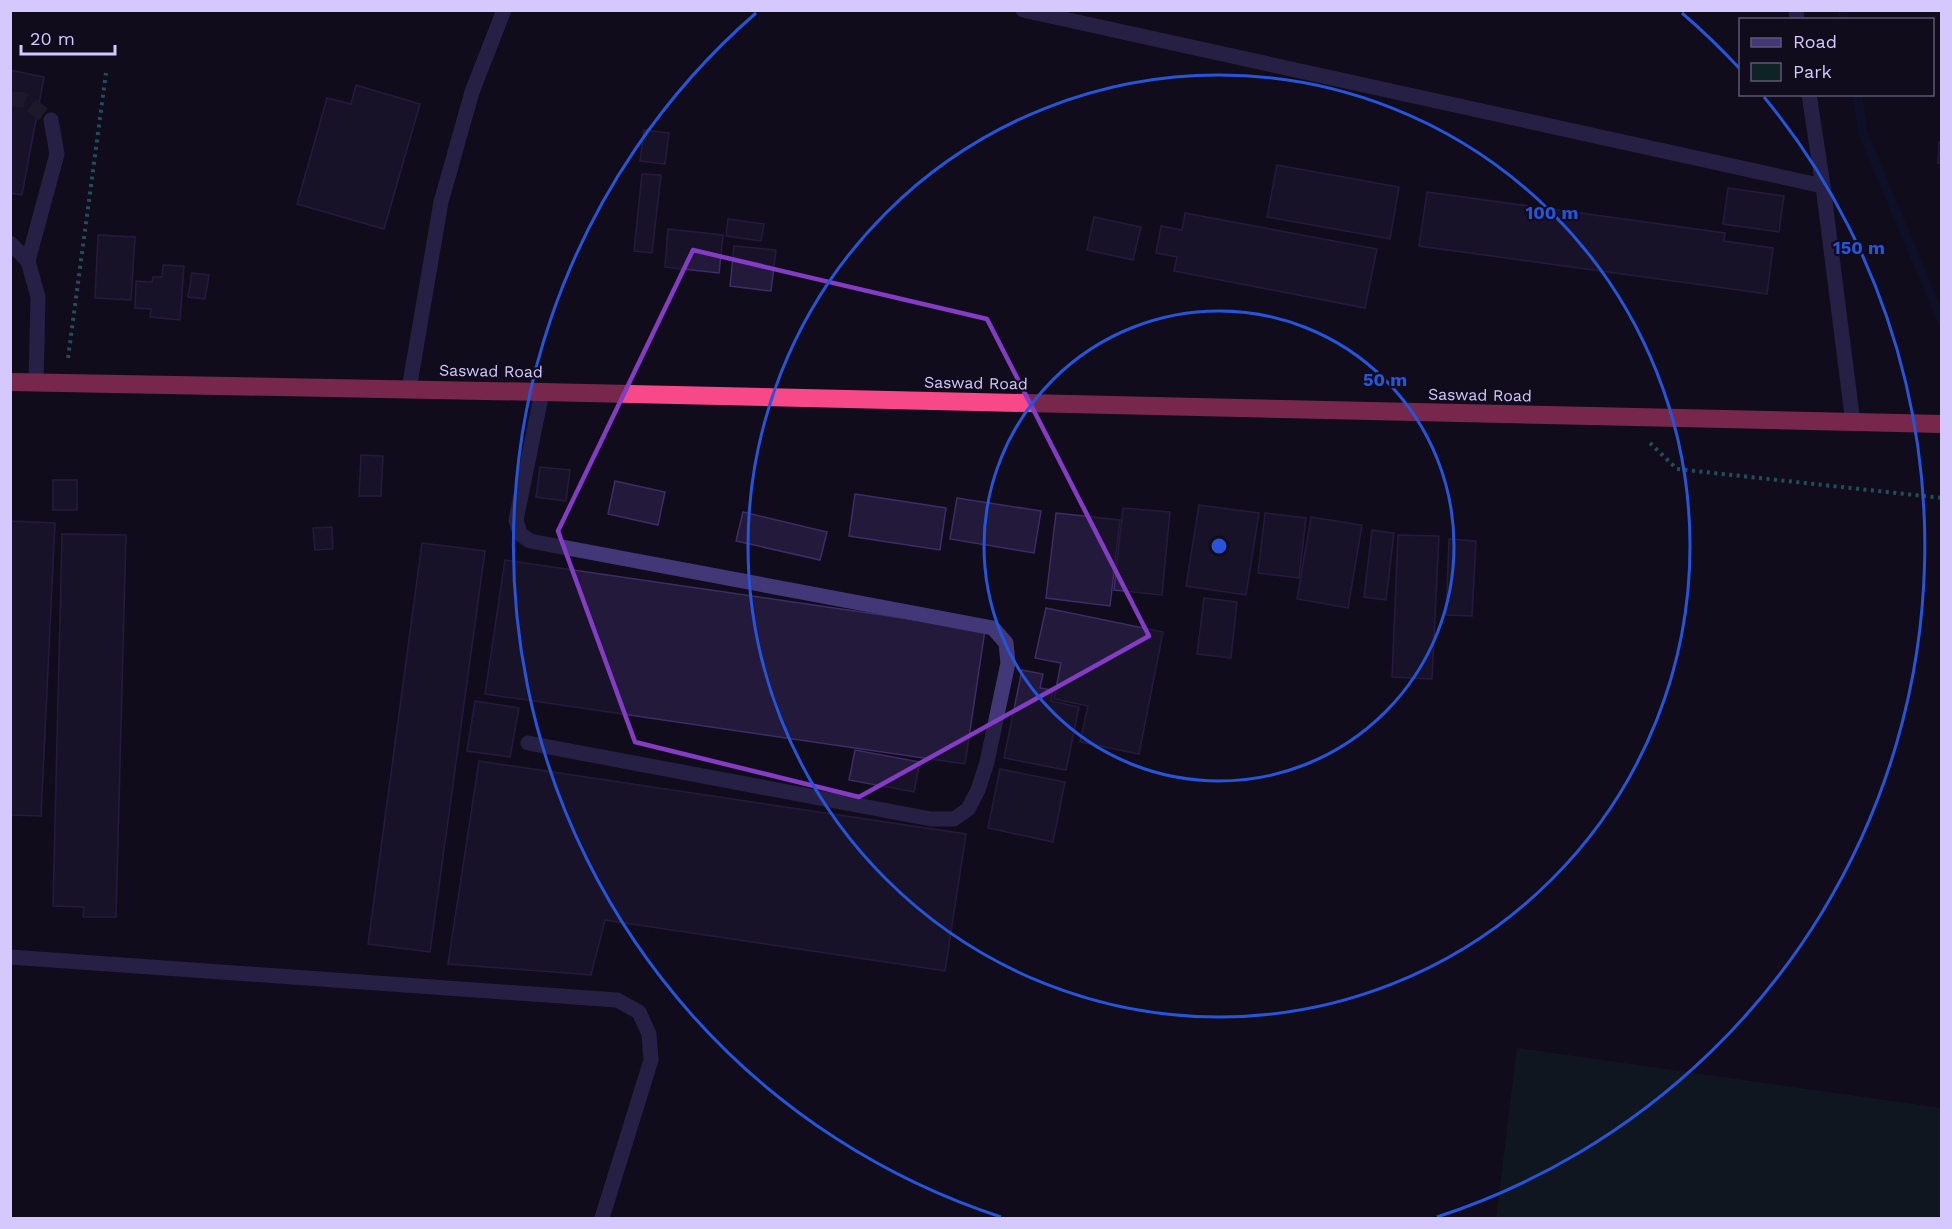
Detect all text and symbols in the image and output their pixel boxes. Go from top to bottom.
scale bar [21,18,116,56]
legend [1739,18,1934,96]
text: 20 m [30,28,75,49]
text: Road [1793,31,1837,52]
text: Park [1793,61,1832,82]
text: 100 m [1525,202,1579,223]
text: 150 m [1833,237,1885,258]
street label: Saswad Road [439,361,543,381]
text: 50 m [1363,369,1407,390]
street label: Saswad Road [924,373,1028,393]
street label: Saswad Road [1428,385,1532,405]
centre of rings [1209,536,1229,556]

